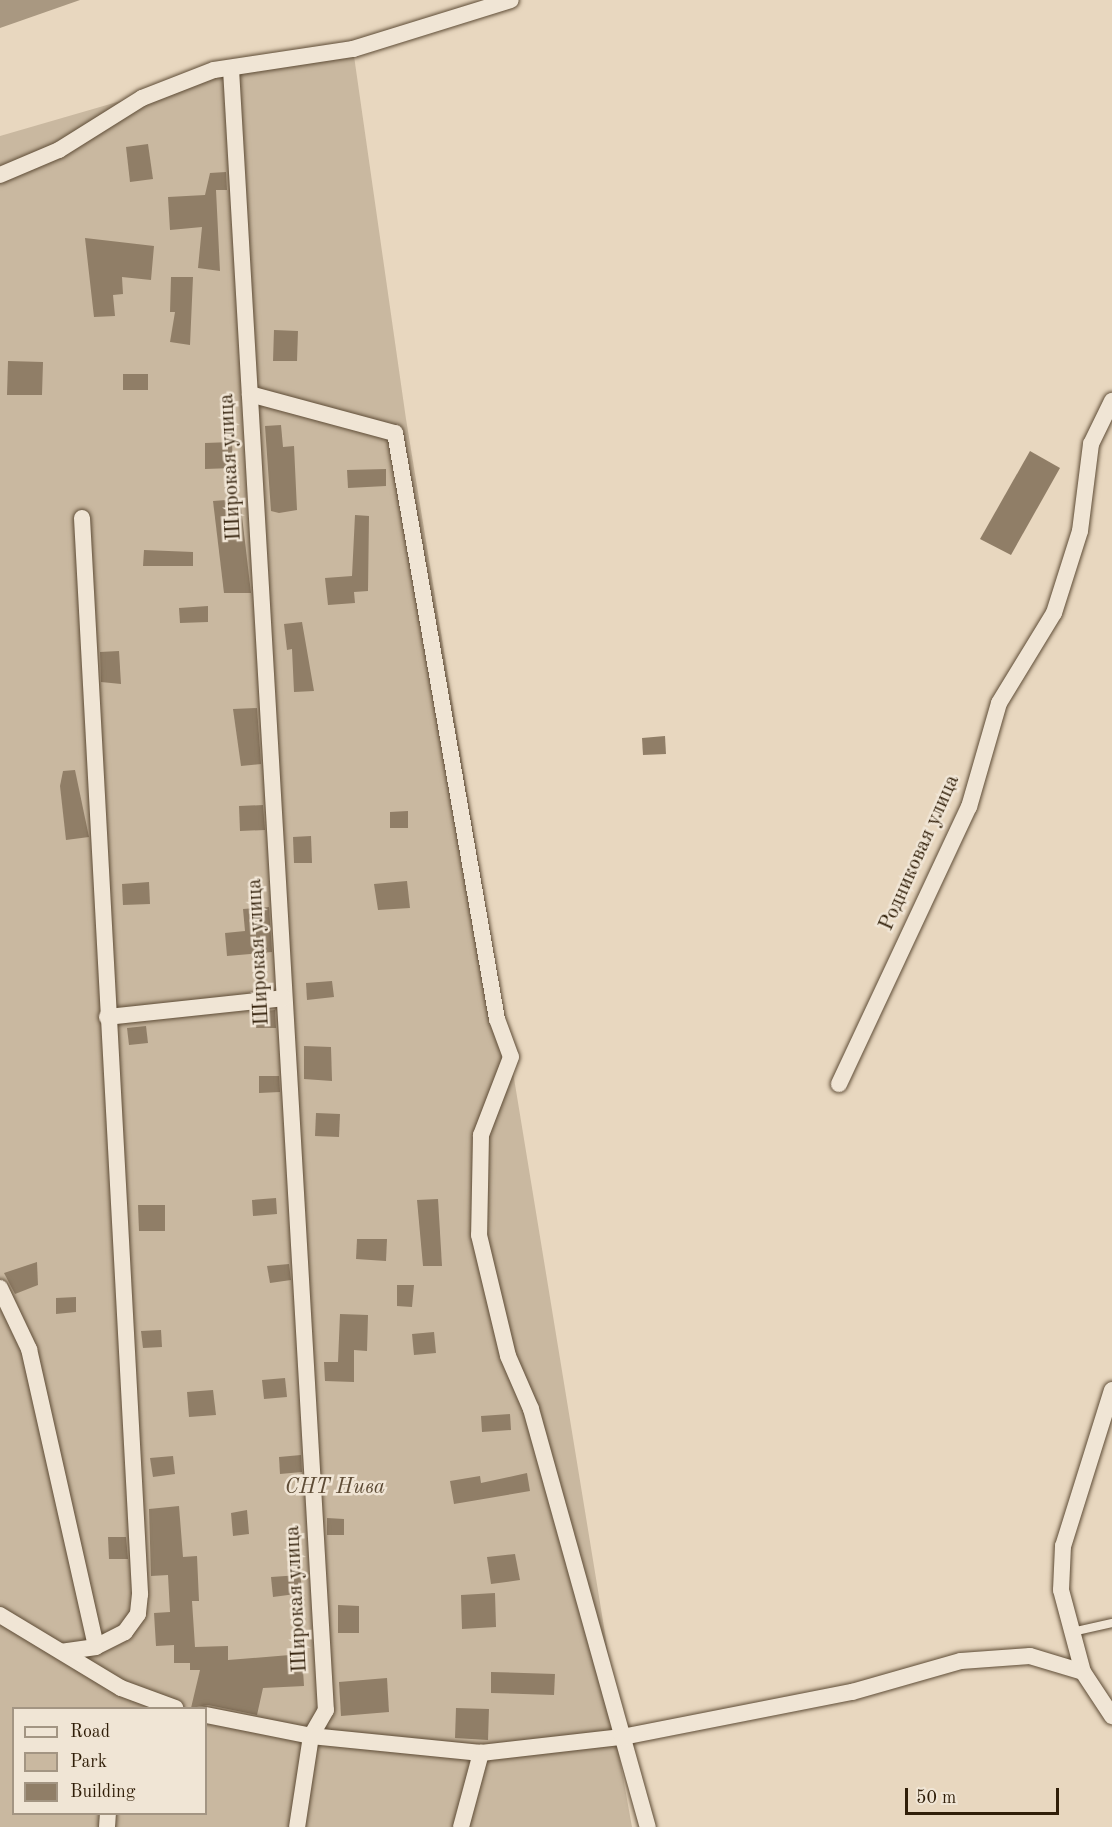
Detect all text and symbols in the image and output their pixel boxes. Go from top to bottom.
street label: Широкая улица [215,393,247,541]
street label: Родниковая улица [874,771,966,935]
street label: Широкая улица [243,878,275,1026]
park label: СНТ Нива [285,1475,385,1501]
street label: Широкая улица [281,1525,313,1673]
legend [12,1707,207,1815]
text: Road [70,1723,110,1741]
text: Park [70,1753,107,1771]
scale bar [908,1776,1062,1814]
text: Building [70,1783,135,1801]
text: 50 m [916,1789,956,1807]

